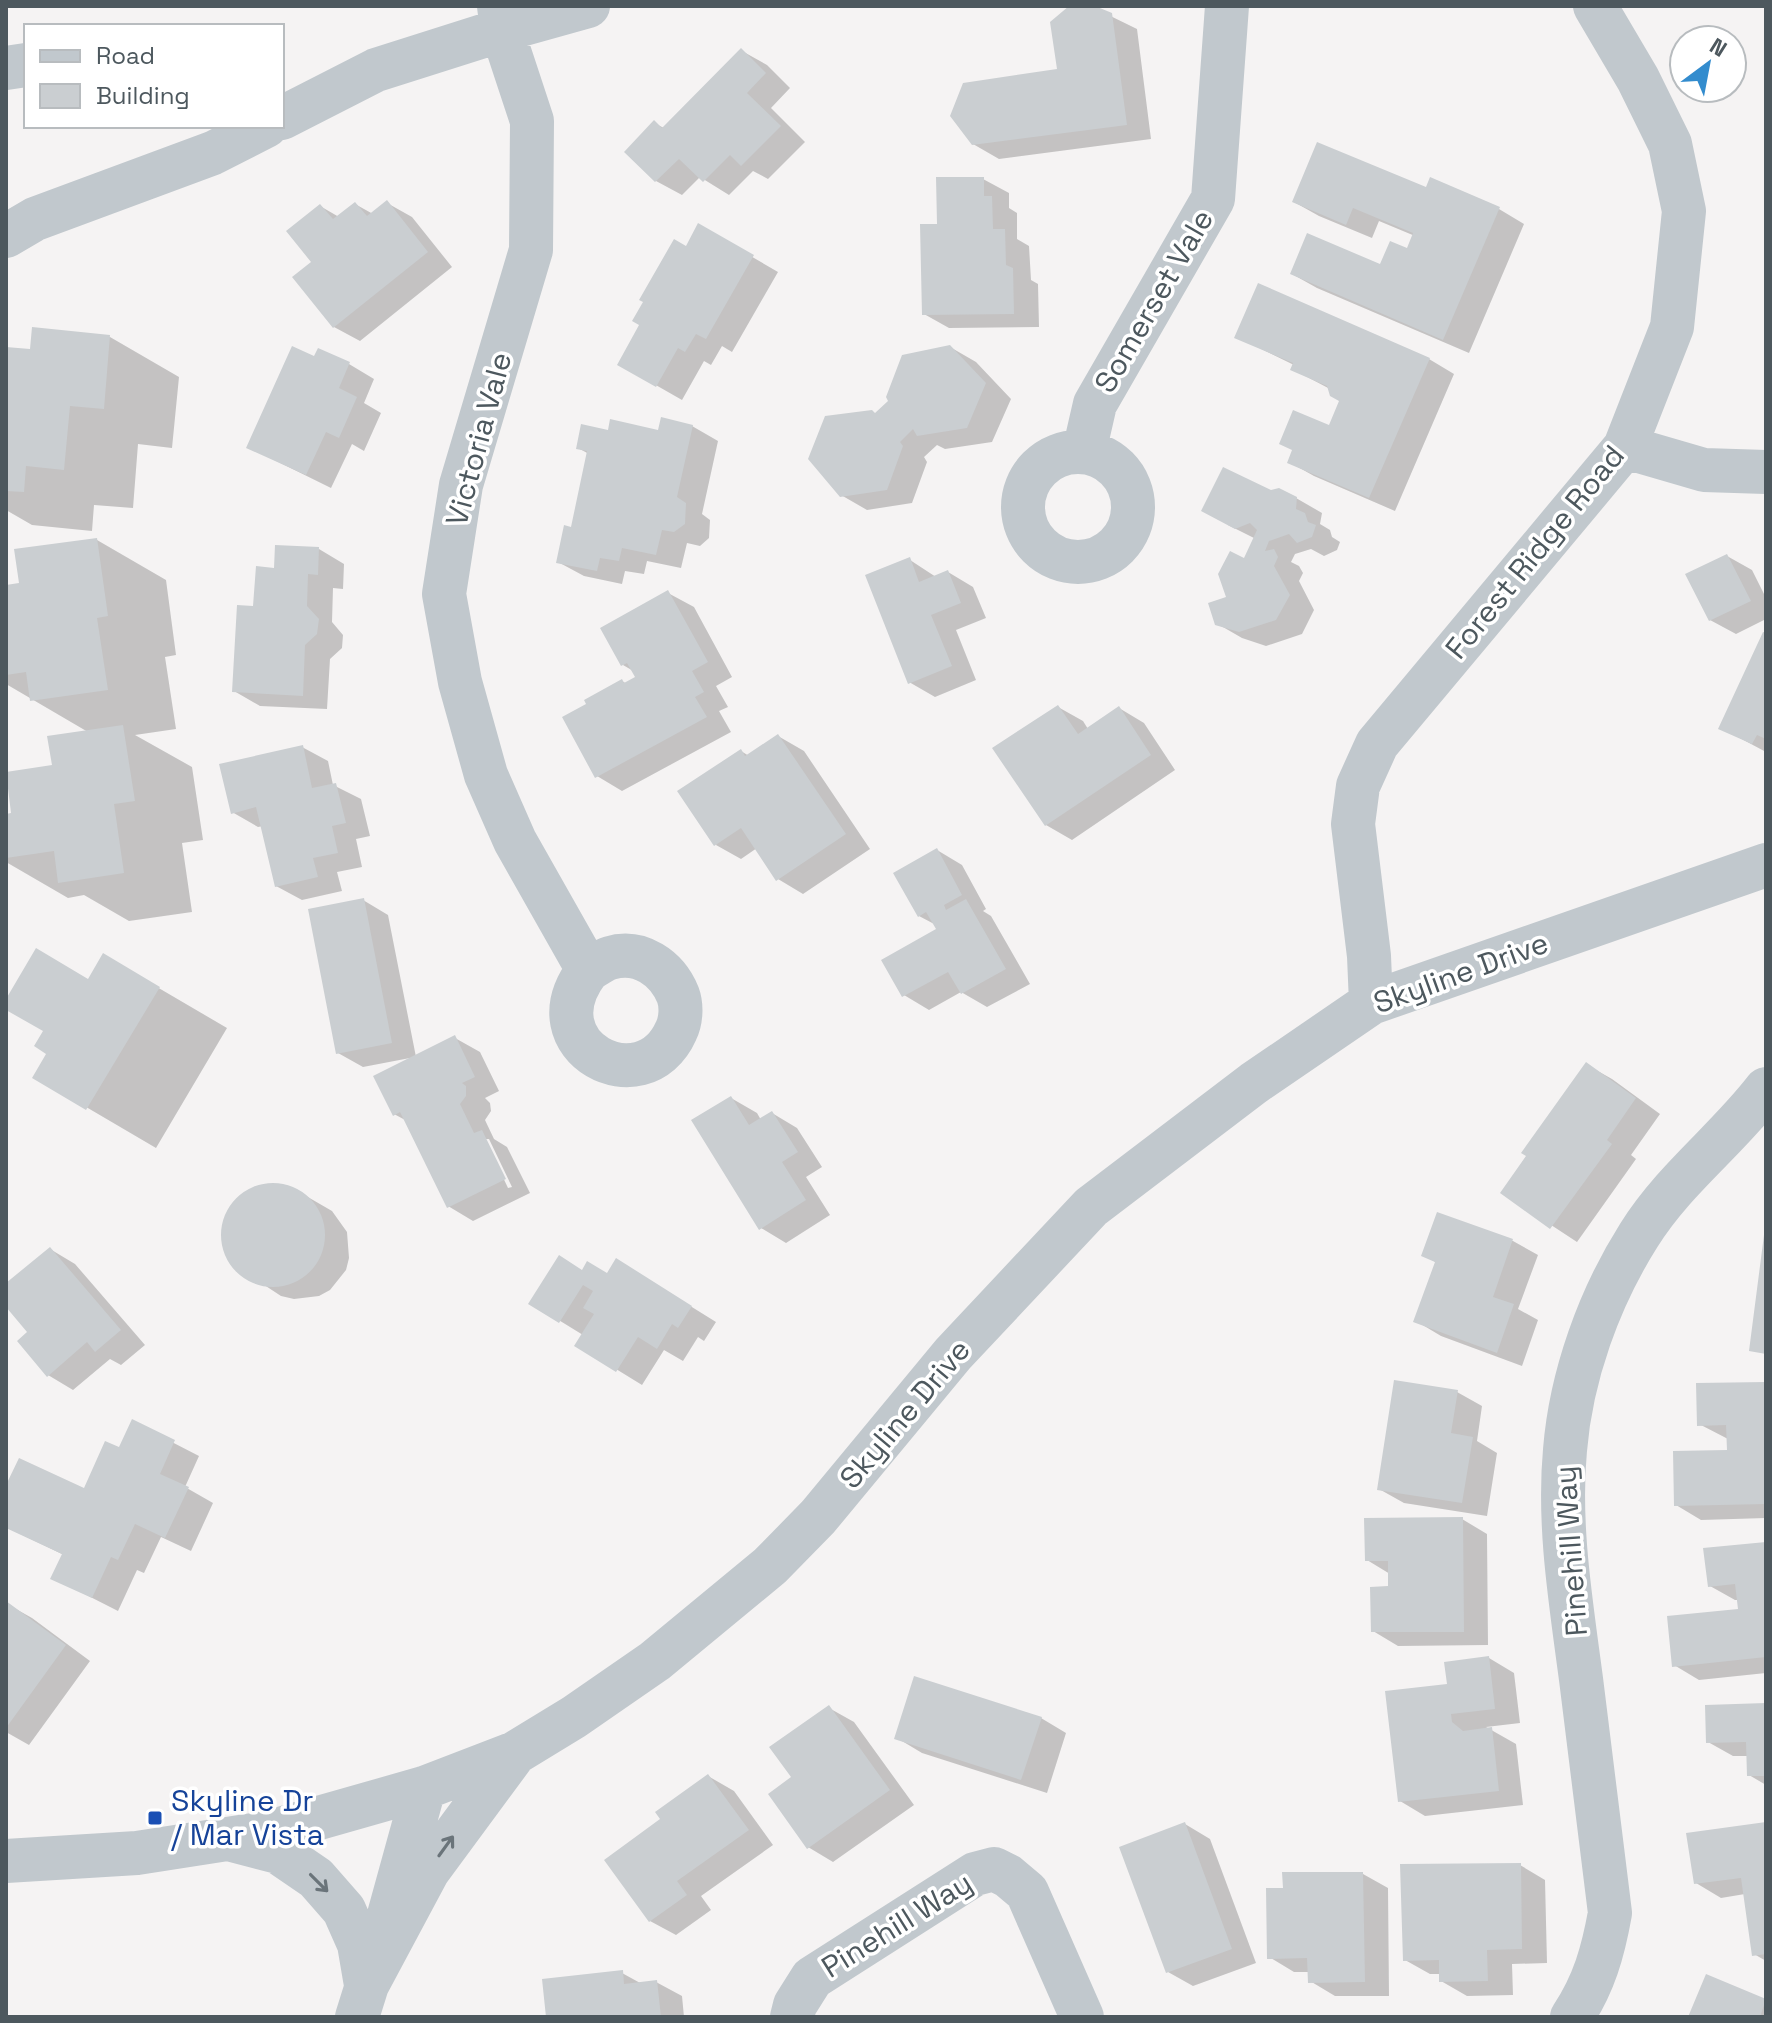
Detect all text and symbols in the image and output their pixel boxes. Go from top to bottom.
legend [24,24,284,128]
north arrow [1668,24,1748,104]
text: N [1705,31,1732,63]
text: Road [96,40,155,71]
text: Building [96,80,190,111]
street label: Somerset Vale [1085,202,1222,399]
street label: Victoria Vale [437,348,520,530]
street label: Forest Ridge Road [1436,437,1633,667]
street label: Skyline Drive [1368,923,1554,1022]
street label: Skyline Drive [831,1331,978,1496]
street label: Pinehill Way [1545,1465,1596,1638]
place label: Skyline Dr / Mar Vista [171,1781,324,1854]
marker: Skyline Dr / Mar Vista [146,1809,164,1827]
one-way arrow [438,1836,454,1858]
street label: Pinehill Way [814,1863,979,1986]
one-way arrow [309,1874,329,1893]

